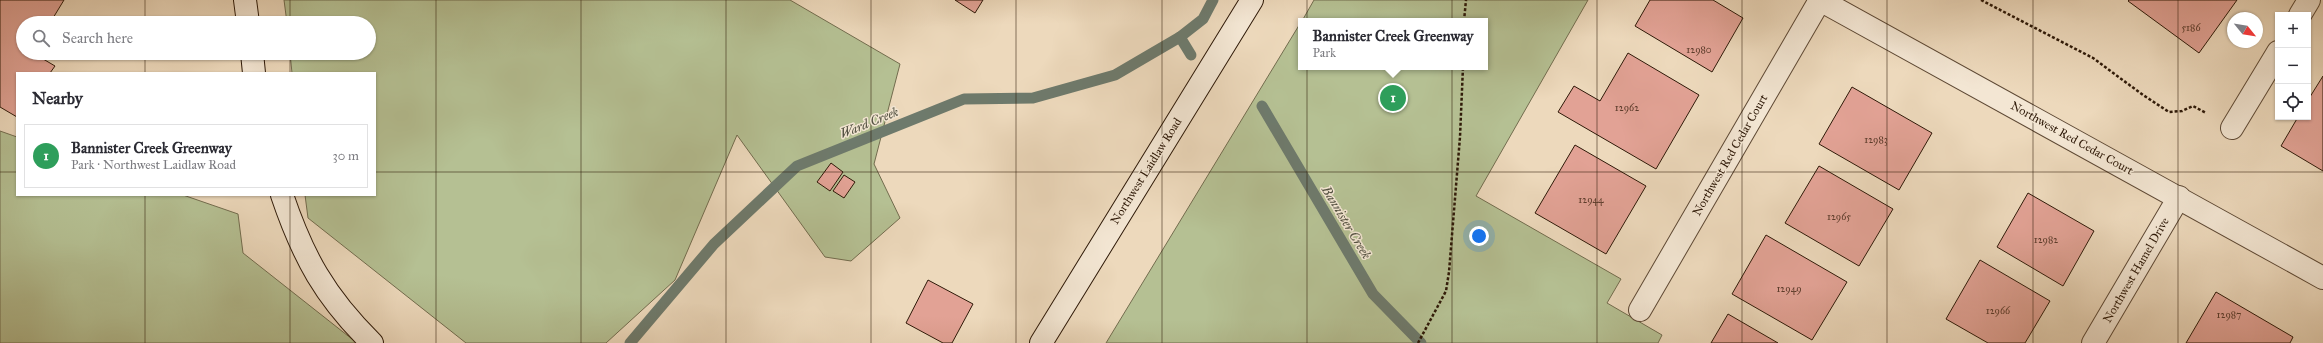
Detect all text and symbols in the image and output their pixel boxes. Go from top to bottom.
north arrow [2227,12,2263,48]
map controls [2275,12,2311,120]
button: + [2275,12,2311,48]
search box [16,16,376,60]
popup [1298,18,1488,70]
house number: 5186 [2181,22,2201,34]
icon: search [30,27,52,49]
text: Bannister Creek Greenway [1313,27,1473,45]
text: Search here [62,29,133,47]
house number: 12980 [1686,44,1712,56]
text: Park [1313,45,1336,61]
button: − [2275,48,2311,84]
pin: 1 [1380,83,1406,113]
button: locate [2275,84,2311,120]
text: Nearby [32,88,83,109]
street label: Northwest Red Cedar Court [1689,91,1771,218]
street label: Northwest Red Cedar Court [2008,98,2136,178]
house number: 12962 [1615,102,1639,114]
water label: Ward Creek [838,104,901,142]
street label: Northwest Laidlaw Road [1108,115,1184,227]
house number: 12983 [1864,134,1888,146]
text: Bannister Creek Greenway [71,139,232,157]
text: 1 [43,148,49,164]
text: 30 m [333,148,359,164]
text: Park · Northwest Laidlaw Road [71,157,236,173]
water label: Bannister Creek [1318,182,1374,262]
house number: 12944 [1578,194,1604,206]
house number: 12965 [1827,211,1851,223]
street label: Northwest Hamel Drive [2100,215,2172,325]
your location [1469,226,1489,246]
house number: 12982 [2034,234,2058,246]
house number: 12949 [1776,283,1802,295]
house number: 12966 [1986,305,2011,317]
house number: 12987 [2217,309,2241,321]

